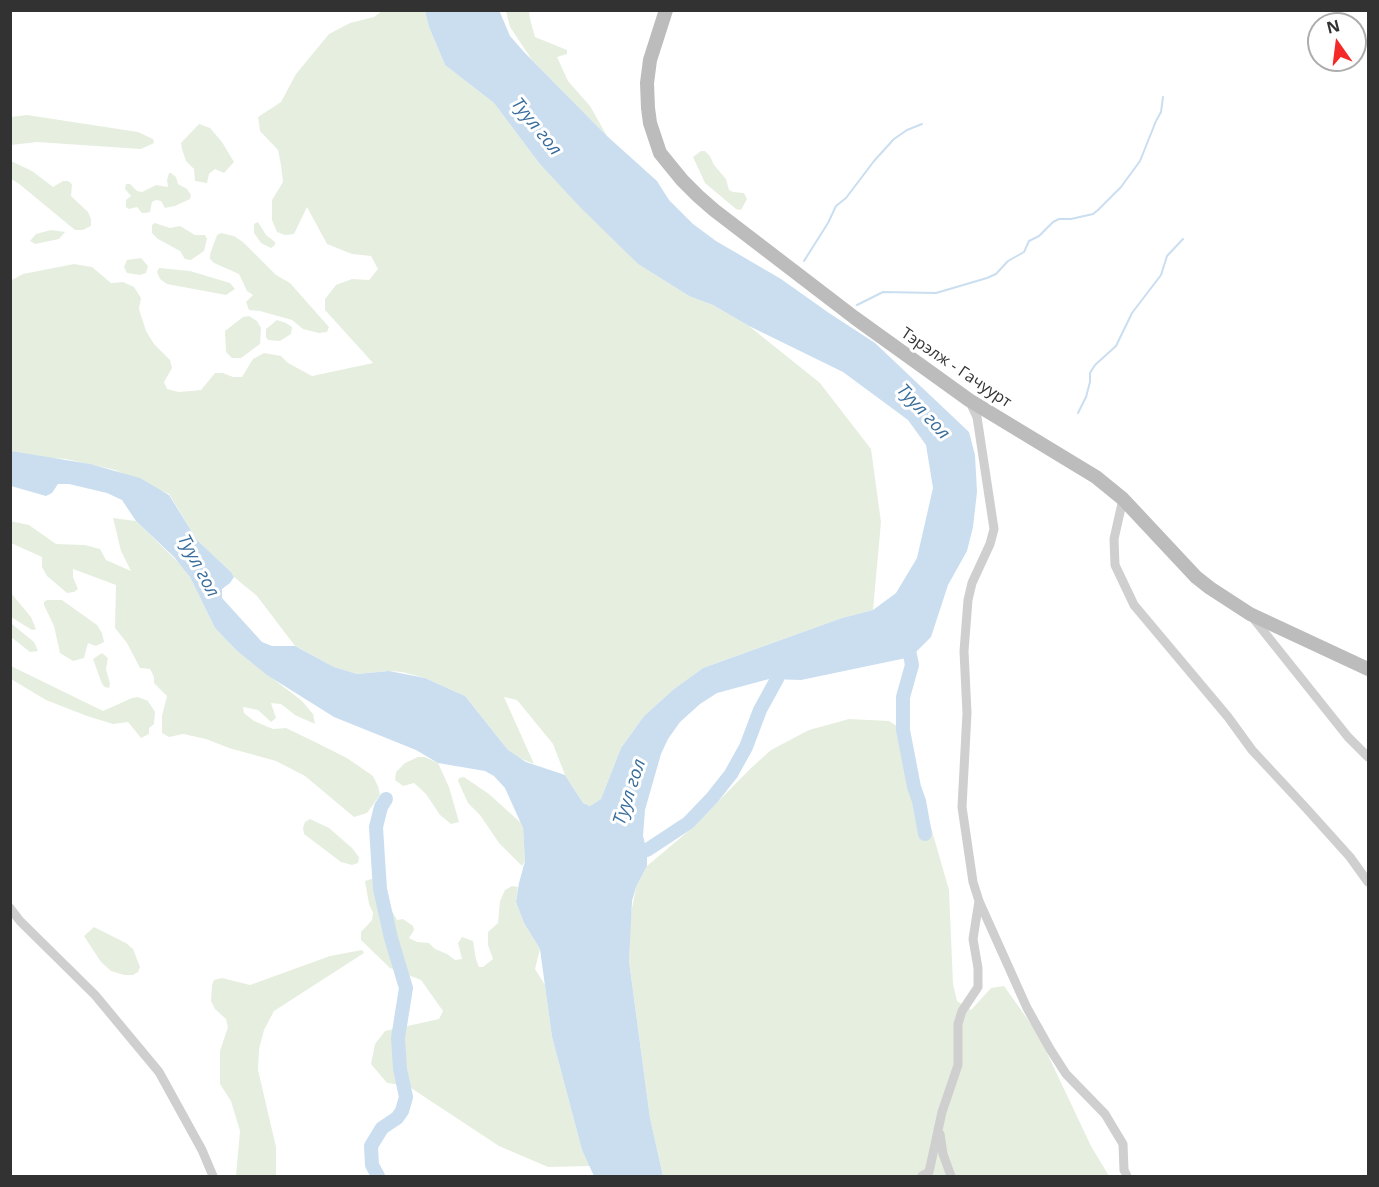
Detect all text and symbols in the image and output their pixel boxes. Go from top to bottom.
north arrow [1307,12,1367,72]
text: N [1324,14,1342,39]
water label: Туул гол [506,94,566,160]
street label: Тэрэлж - Гачуурт [897,324,1015,412]
water label: Туул гол [892,380,954,444]
water label: Туул гол [173,531,223,601]
water label: Туул гол [609,756,651,828]

